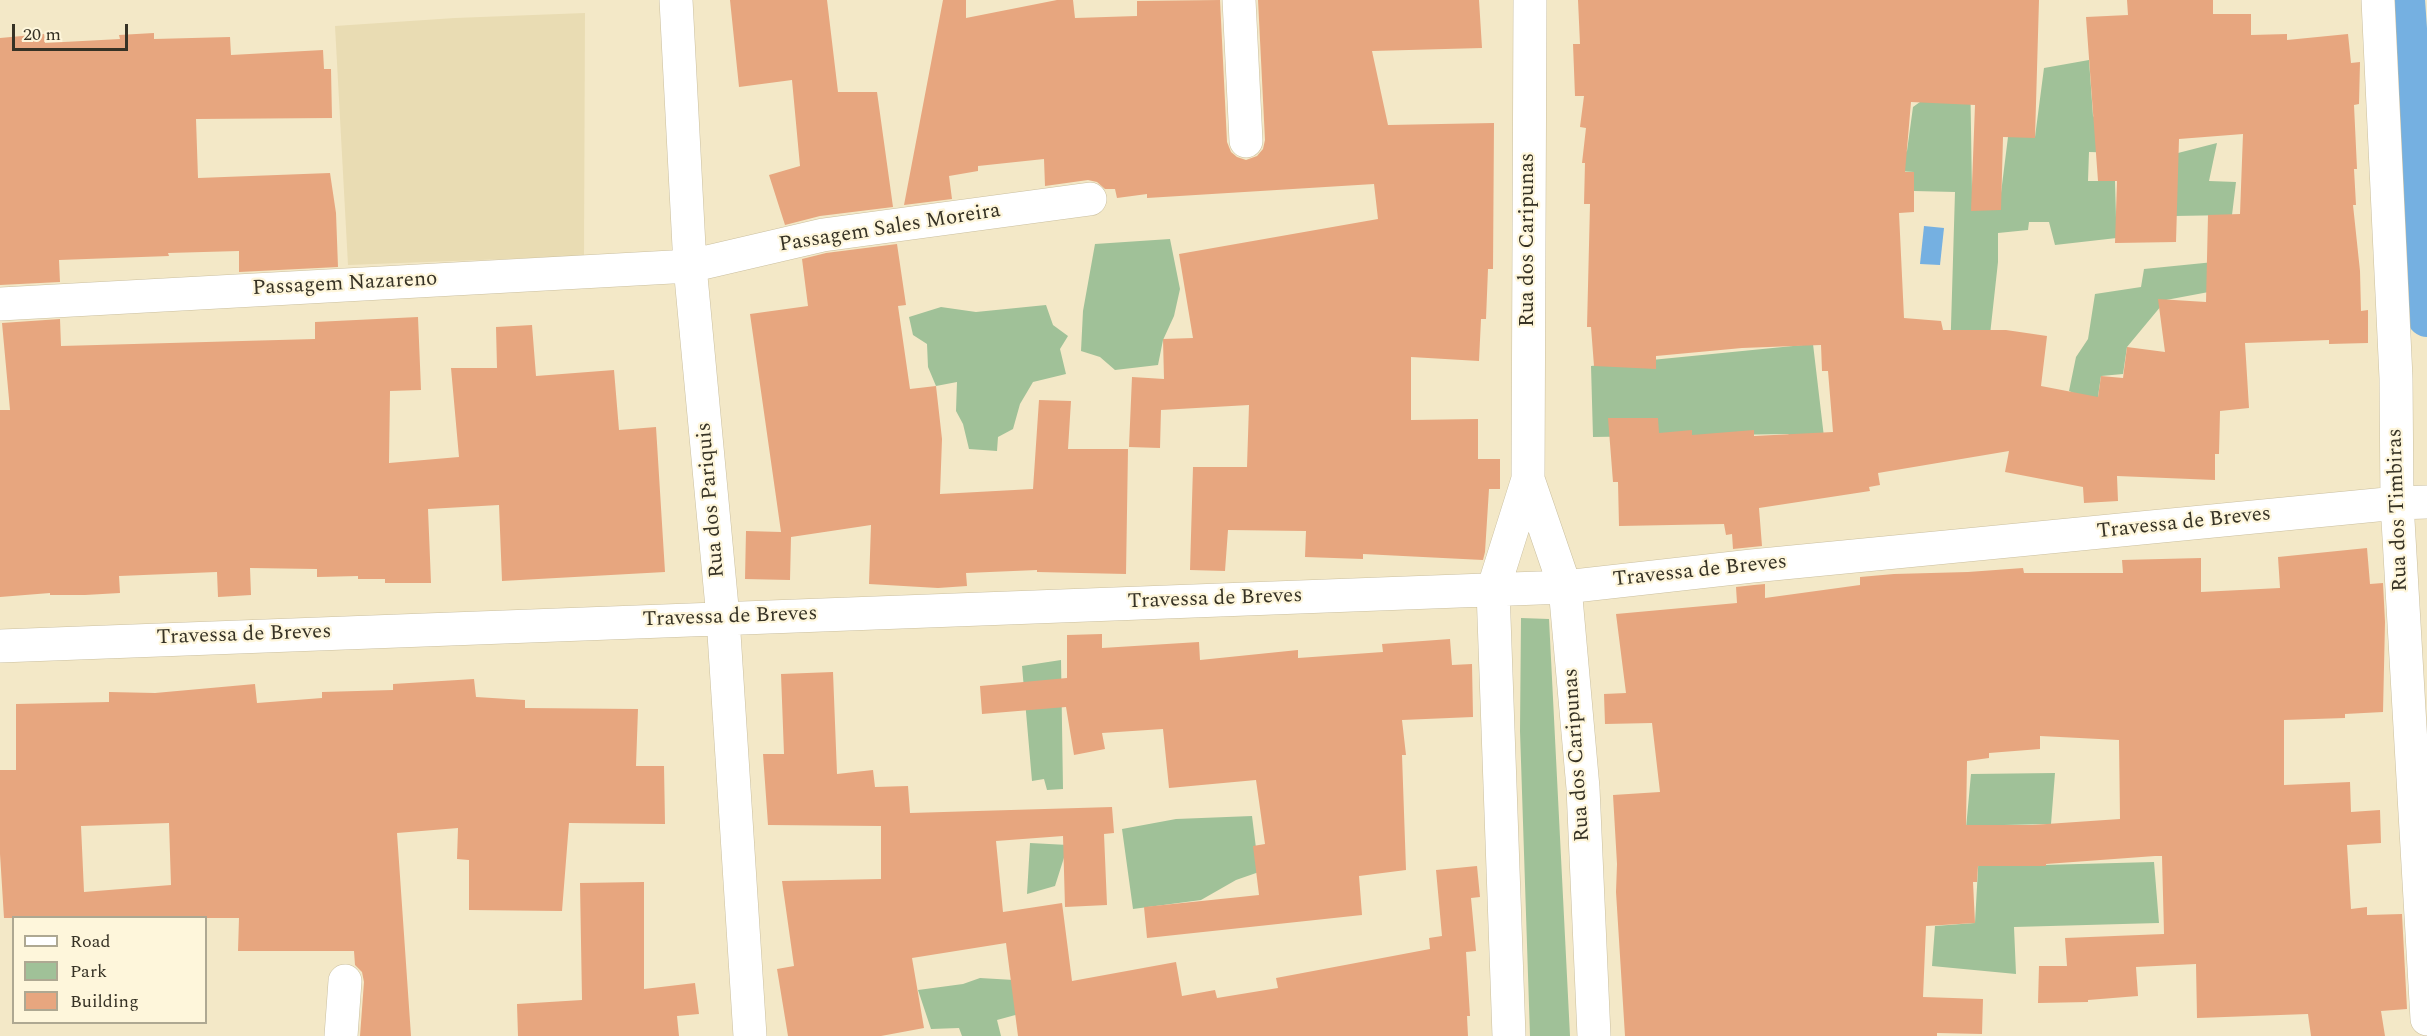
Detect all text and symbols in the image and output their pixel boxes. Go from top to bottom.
scale bar [15,12,130,50]
text: 20 m [23,21,61,48]
street label: Rua dos Caripunas [1516,153,1542,327]
street label: Passagem Sales Moreira [777,199,1003,259]
street label: Passagem Nazareno [252,268,438,302]
street label: Rua dos Pariquis [693,421,731,579]
street label: Rua dos Timbiras [2384,428,2414,592]
street label: Travessa de Breves [2096,502,2272,546]
street label: Travessa de Breves [1612,550,1788,594]
street label: Travessa de Breves [1127,584,1303,616]
street label: Travessa de Breves [642,602,818,634]
street label: Travessa de Breves [156,620,332,652]
street label: Rua dos Caripunas [1559,667,1597,843]
legend [12,916,207,1024]
text: Road [70,928,111,955]
text: Park [70,958,107,985]
text: Building [70,988,139,1015]

